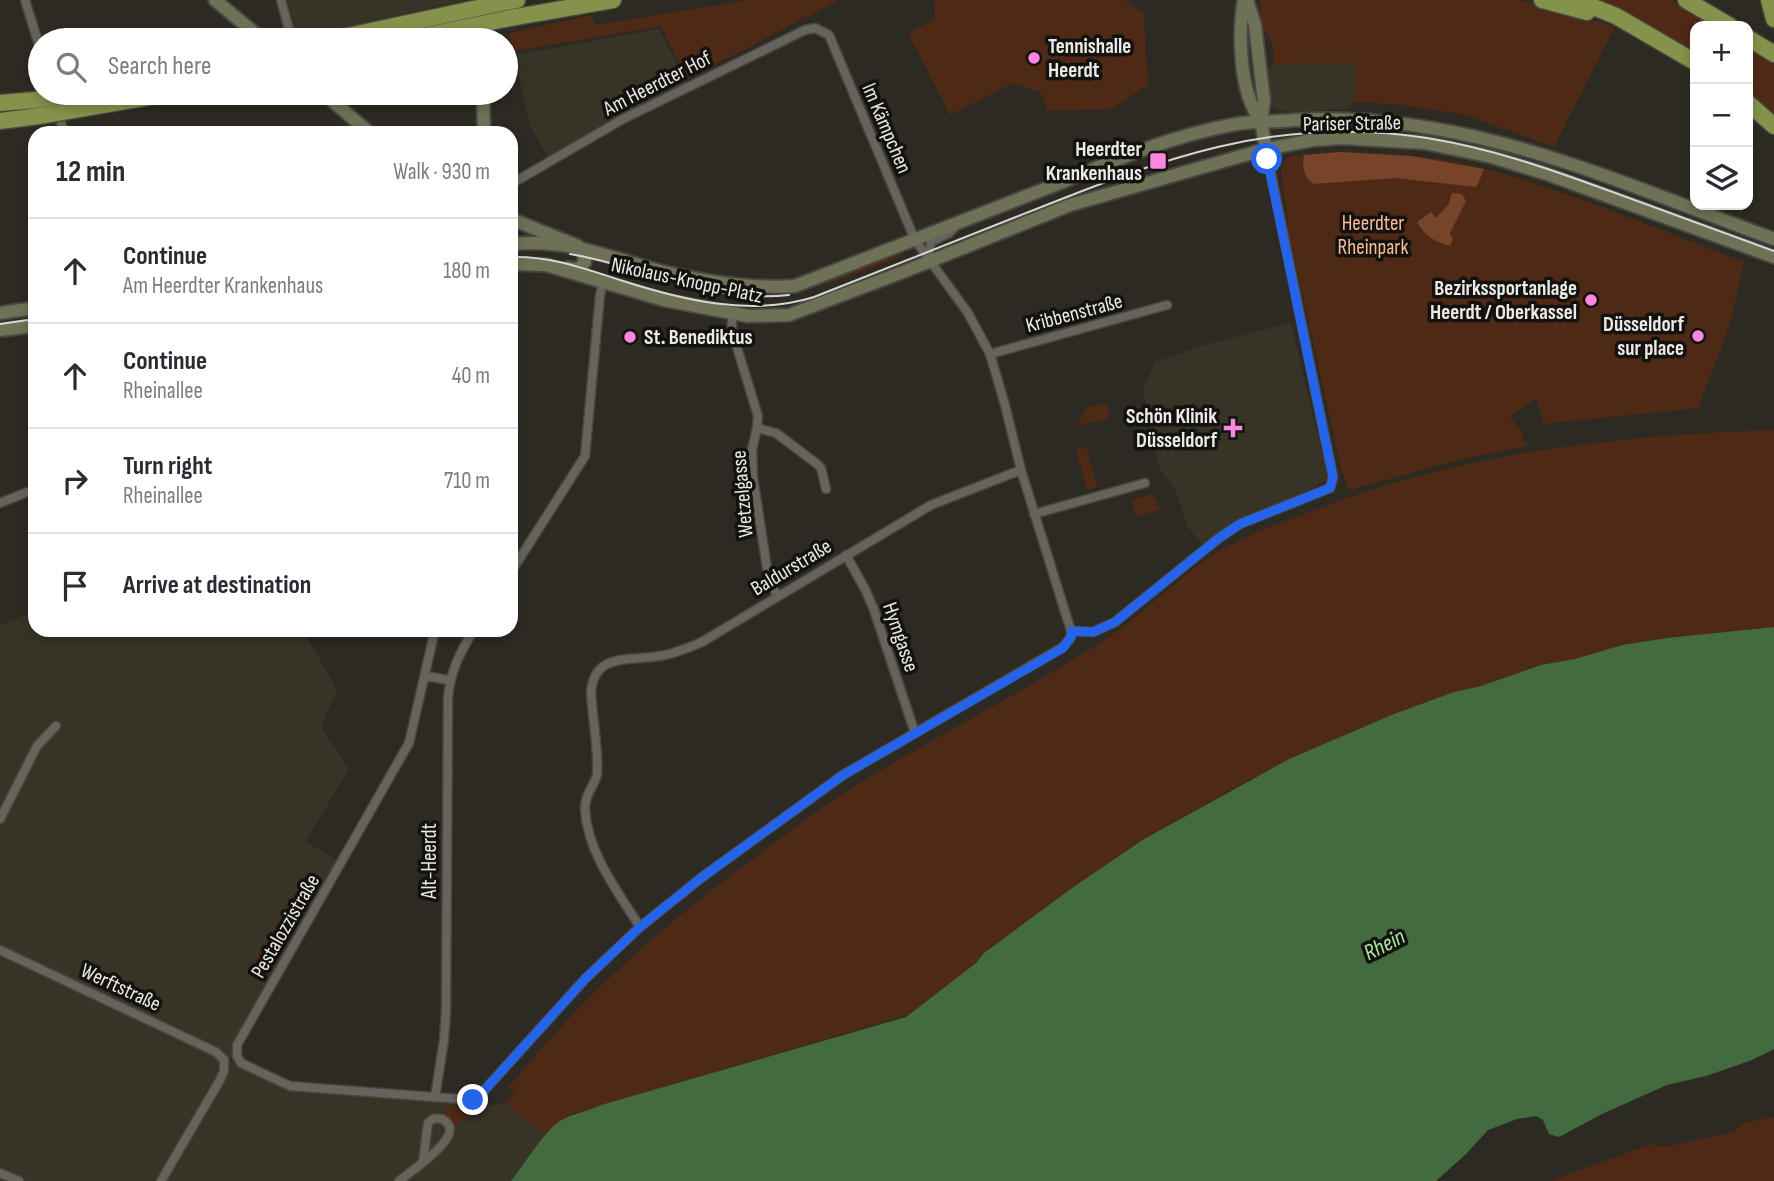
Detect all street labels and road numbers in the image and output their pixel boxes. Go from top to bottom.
street label: Am Heerdter Hof [598,45,716,122]
street label: Im Kämpchen [856,79,917,177]
street label: Pariser Straße [1303,110,1401,137]
street label: Nikolaus-Knopp-Platz [609,252,765,309]
street label: Kribbenstraße [1023,289,1125,338]
street label: Wetzelgasse [726,449,759,539]
street label: Baldurstraße [746,534,836,601]
street label: Hymgasse [877,599,924,675]
street label: Alt-Heerdt [417,823,442,900]
street label: Pestalozzistraße [246,870,325,983]
street label: Werftstraße [77,958,165,1017]

